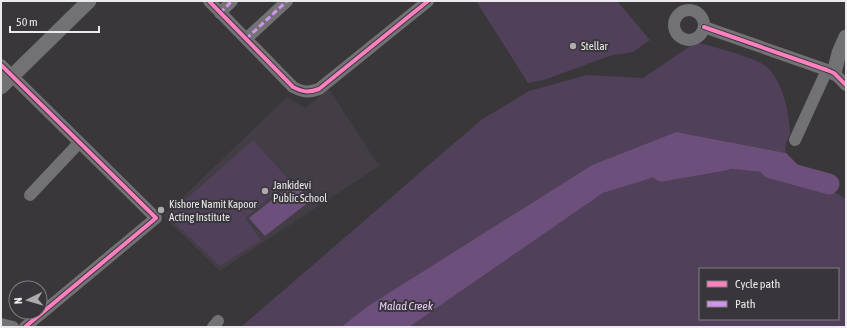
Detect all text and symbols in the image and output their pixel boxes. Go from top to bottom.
scale bar [10,8,99,34]
text: 50 m [16,15,38,29]
place label: Stellar [581,40,609,52]
marker: Stellar [568,41,578,51]
place label: Jankidevi Public School [273,179,327,204]
marker: Jankidevi Public School [260,186,270,196]
place label: Kishore Namit Kapoor Acting Institute [169,198,258,223]
marker: Kishore Namit Kapoor Acting Institute [156,205,166,215]
legend [699,268,839,320]
text: Cycle path [735,277,780,291]
north arrow [8,280,48,320]
text: N [12,297,24,305]
text: Path [735,297,756,311]
water label: Malad Creek [379,299,434,313]

